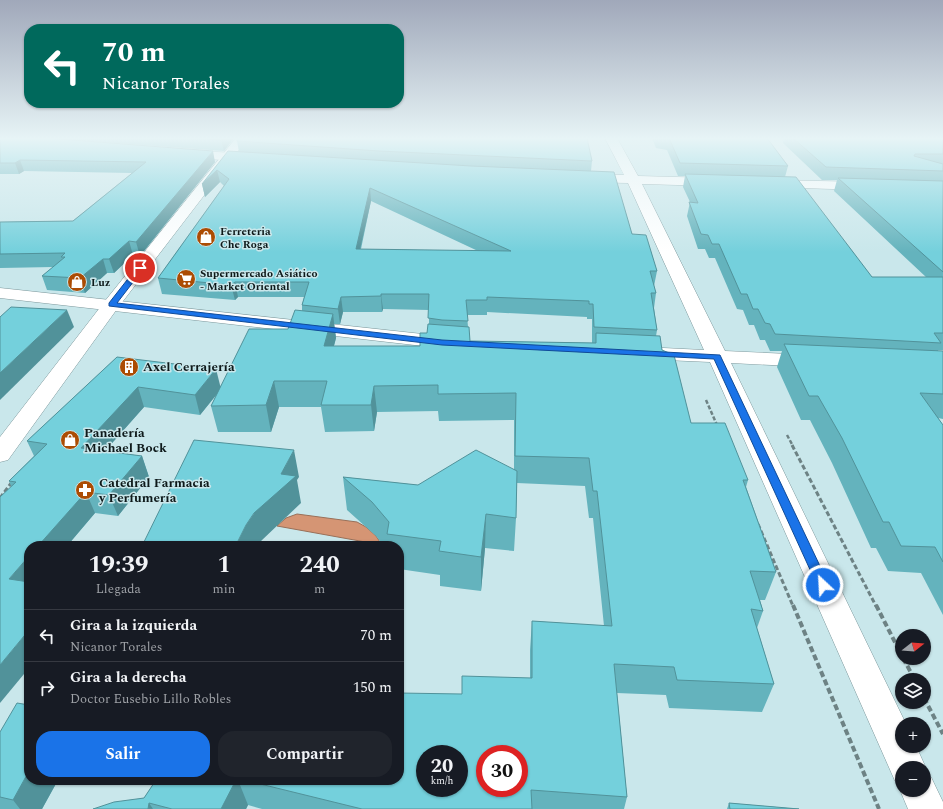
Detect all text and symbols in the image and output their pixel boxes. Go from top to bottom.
text: 70 m [102,31,166,74]
icon: left [36,40,88,92]
text: Nicanor Torales [102,70,230,97]
place label: Ferreteria Che Roga [220,223,271,253]
shop icon: Ferreteria Che Roga [195,226,217,248]
pin [123,251,157,285]
icon: arrive [129,257,151,279]
place label: Supermercado Asiático - Market Oriental [200,265,317,295]
supermarket icon: Supermercado Asiático - Market Oriental [175,268,197,290]
shop icon: Luz [66,271,88,293]
place label: Luz [91,274,110,291]
building icon: Axel Cerrajería [118,356,140,378]
place label: Axel Cerrajería [143,357,235,377]
place label: Panadería Michael Bock [84,423,167,458]
shop icon: Panadería Michael Bock [59,429,81,451]
place label: Catedral Farmacia y Perfumería [98,473,210,508]
pharmacy icon: Catedral Farmacia y Perfumería [74,479,96,501]
text: 19:39 [88,547,148,583]
text: 1 [217,547,231,583]
text: 240 [299,547,340,583]
position arrow [802,564,844,606]
text: Llegada [96,579,141,599]
text: min [213,579,235,599]
text: m [314,579,325,599]
text: Gira a la izquierda [70,614,197,637]
text: 70 m [360,624,392,647]
icon: left [36,625,58,647]
north arrow [895,629,931,665]
map controls [895,629,931,797]
text: Nicanor Torales [70,637,162,657]
text: Gira a la derecha [70,666,186,689]
button: layers [895,673,931,709]
text: 150 m [353,676,392,699]
icon: right [36,677,58,699]
text: Doctor Eusebio Lillo Robles [70,689,231,709]
button: + [895,717,931,753]
button: Salir [36,731,210,777]
button: Compartir [218,731,392,777]
speed limit sign: 30 [476,745,528,797]
text: 20 [431,751,453,781]
button: − [895,761,931,797]
text: km/h [431,773,453,789]

